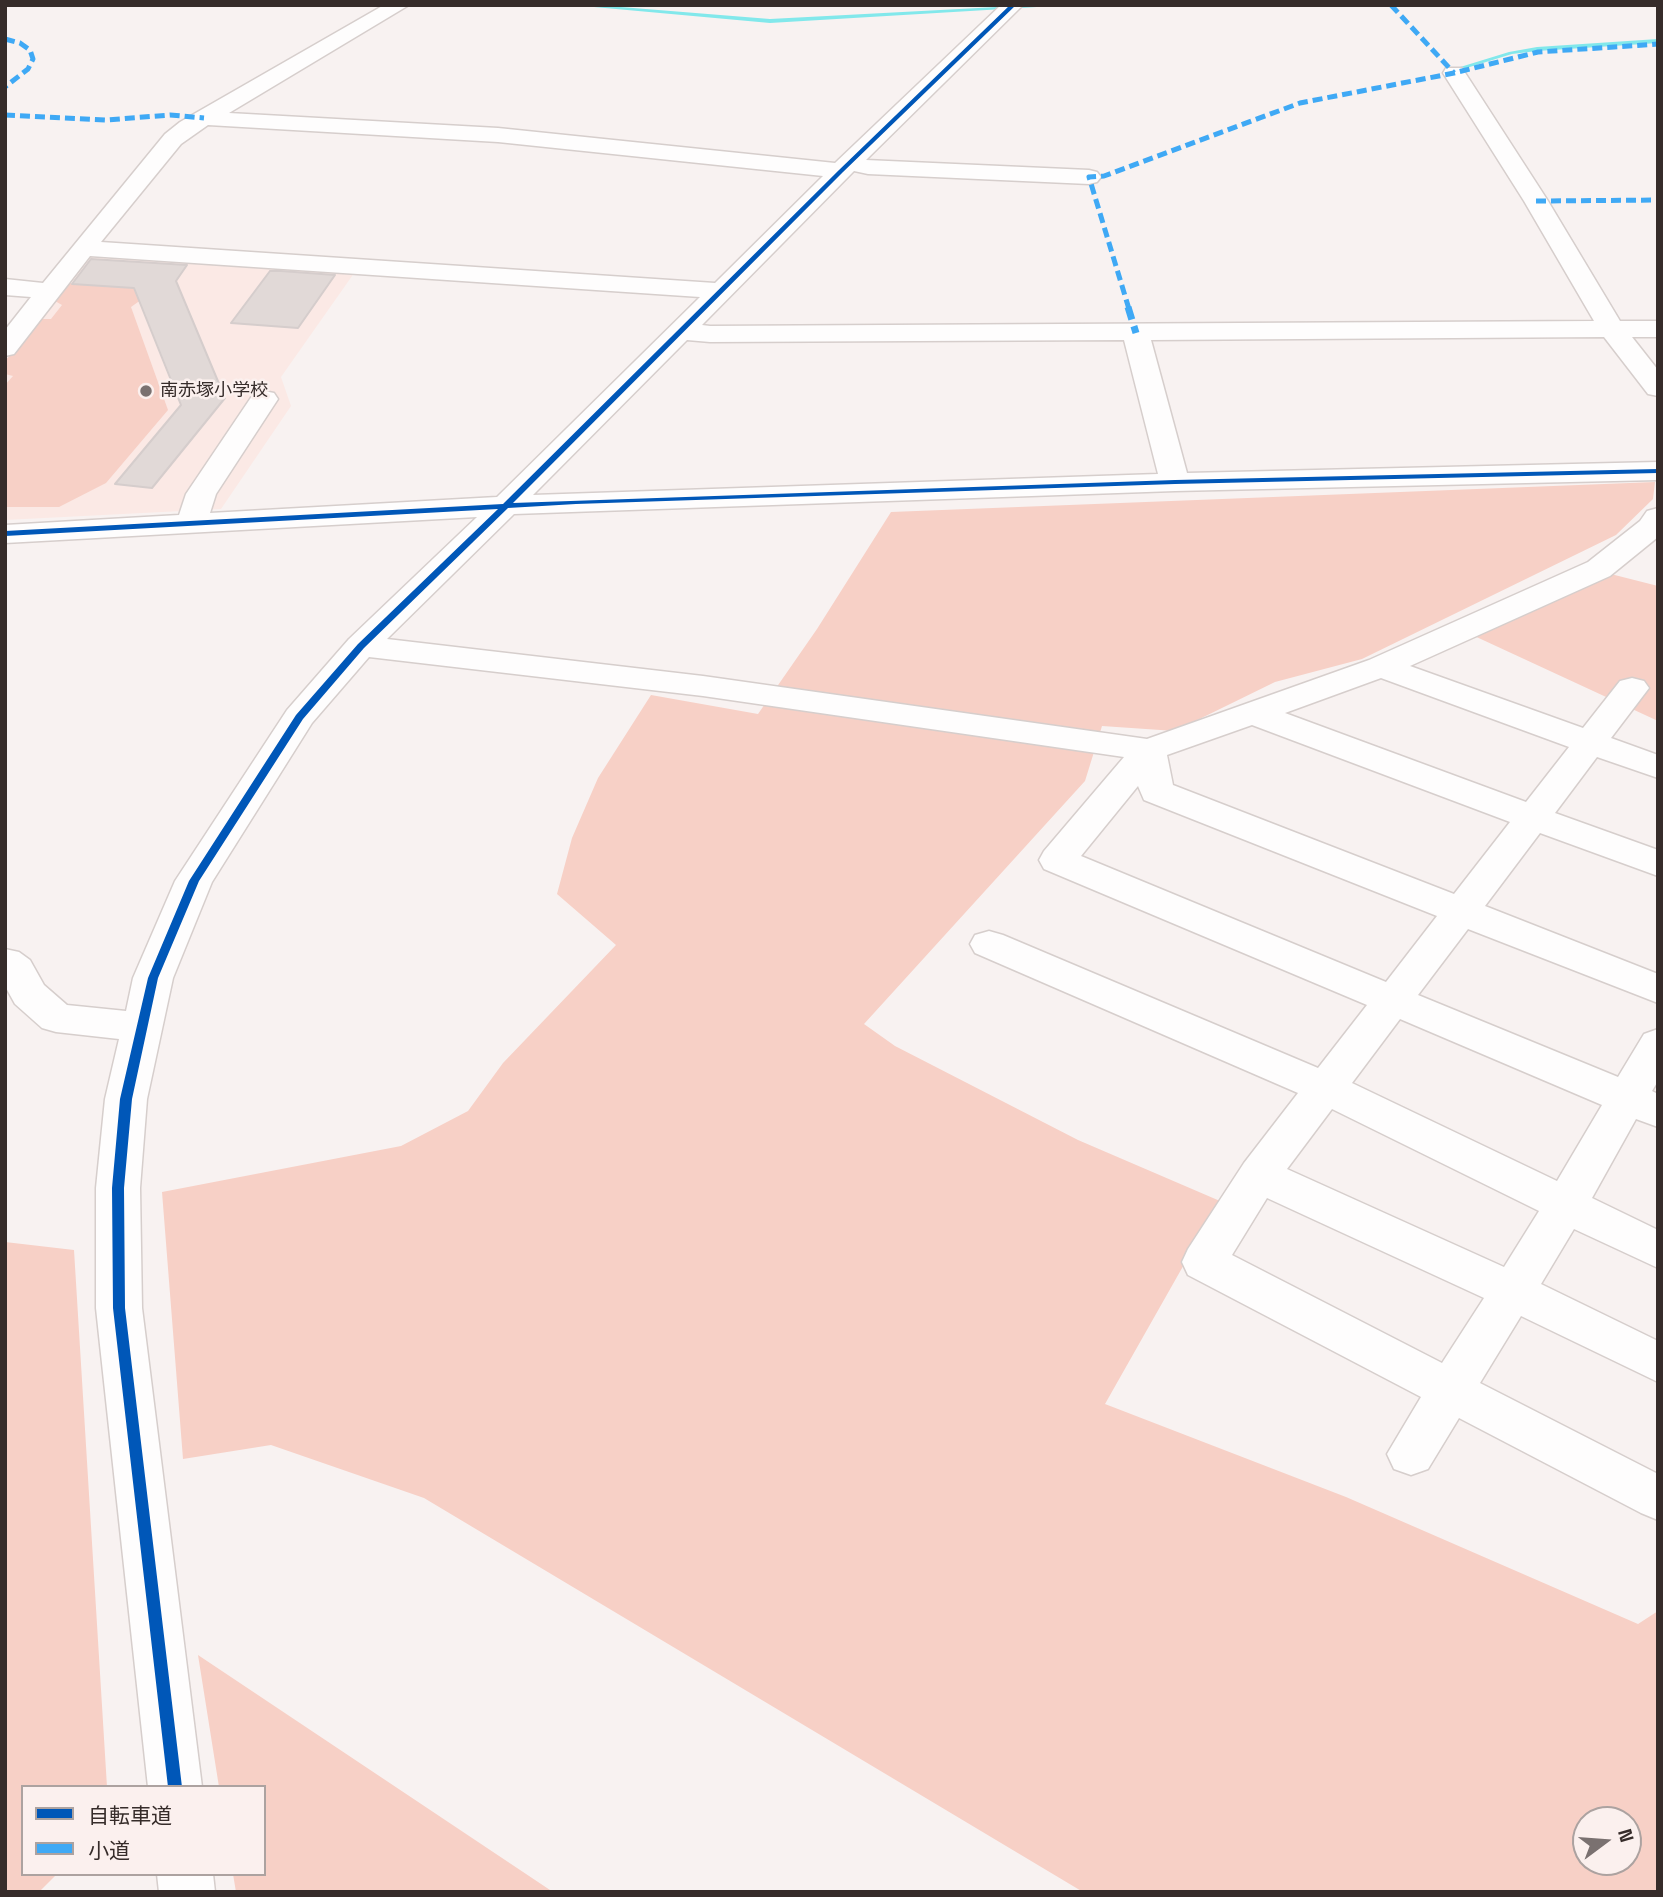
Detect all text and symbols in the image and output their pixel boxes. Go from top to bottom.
place label: 南赤塚小学校 [160,380,268,402]
marker: 南赤塚小学校 [138,383,154,399]
legend [21,1785,266,1876]
text: 自転車道 [88,1802,172,1829]
north arrow [1572,1806,1642,1876]
text: N [1612,1826,1640,1845]
text: 小道 [88,1837,130,1864]

